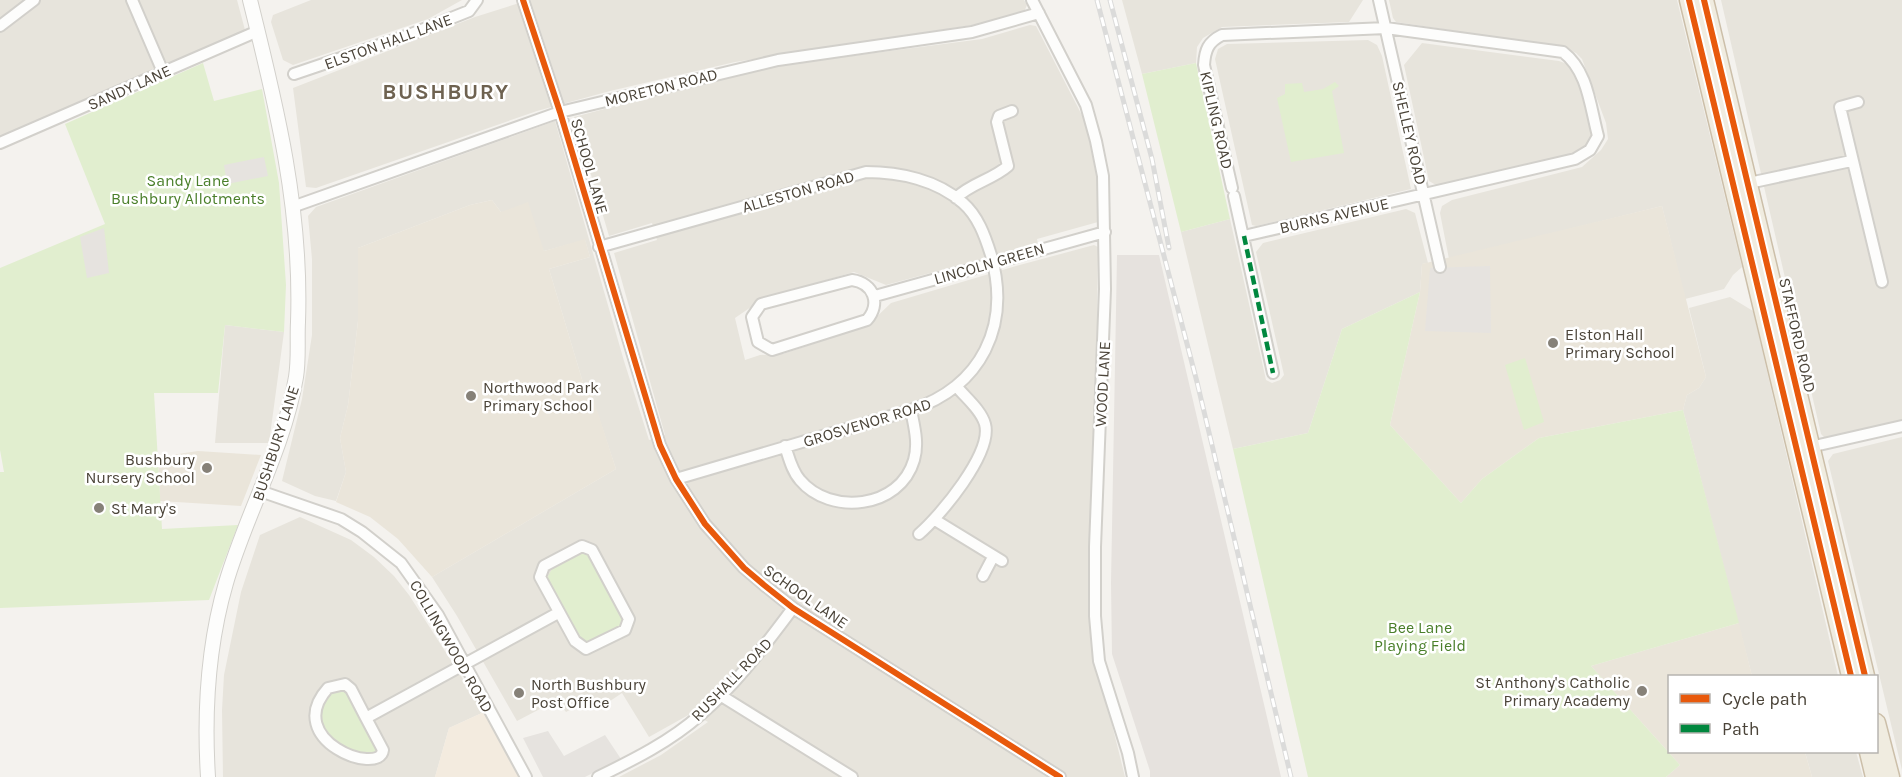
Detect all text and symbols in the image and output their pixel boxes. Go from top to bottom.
street label: ELSTON HALL LANE [322,10,455,73]
street label: SANDY LANE [85,61,174,114]
street label: MORETON ROAD [603,64,720,111]
street label: KIPLING ROAD [1196,69,1237,171]
district label: BUSHBURY [382,79,510,105]
street label: SHELLEY ROAD [1388,79,1431,187]
street label: SCHOOL LANE [567,116,612,216]
street label: ALLESTON ROAD [740,166,856,217]
park label: Sandy Lane Bushbury Allotments [111,171,265,208]
street label: BURNS AVENUE [1278,194,1391,237]
street label: LINCOLN GREEN [932,239,1047,288]
street label: STAFFORD ROAD [1775,276,1820,394]
place label: Elston Hall Primary School [1565,325,1675,362]
marker: Elston Hall Primary School [1546,336,1560,350]
street label: WOOD LANE [1091,341,1114,427]
place label: Northwood Park Primary School [483,378,599,415]
street label: BUSHBURY LANE [248,383,303,503]
marker: Northwood Park Primary School [464,389,478,403]
street label: GROSVENOR ROAD [801,394,933,451]
place label: Bushbury Nursery School [85,450,196,487]
marker: Bushbury Nursery School [200,461,214,475]
place label: St Mary's [111,499,177,518]
marker: St Mary's [92,501,106,515]
street label: SCHOOL LANE [760,560,852,633]
street label: COLLINGWOOD ROAD [406,577,497,716]
park label: Bee Lane Playing Field [1374,618,1466,655]
street label: RUSHALL ROAD [687,634,776,725]
place label: St Anthony's Catholic Primary Academy [1475,673,1631,710]
place label: North Bushbury Post Office [531,675,647,712]
legend [1668,675,1878,753]
marker: St Anthony's Catholic Primary Academy [1635,684,1649,698]
marker: North Bushbury Post Office [512,686,526,700]
text: Cycle path [1722,688,1807,710]
text: Path [1722,718,1760,740]

